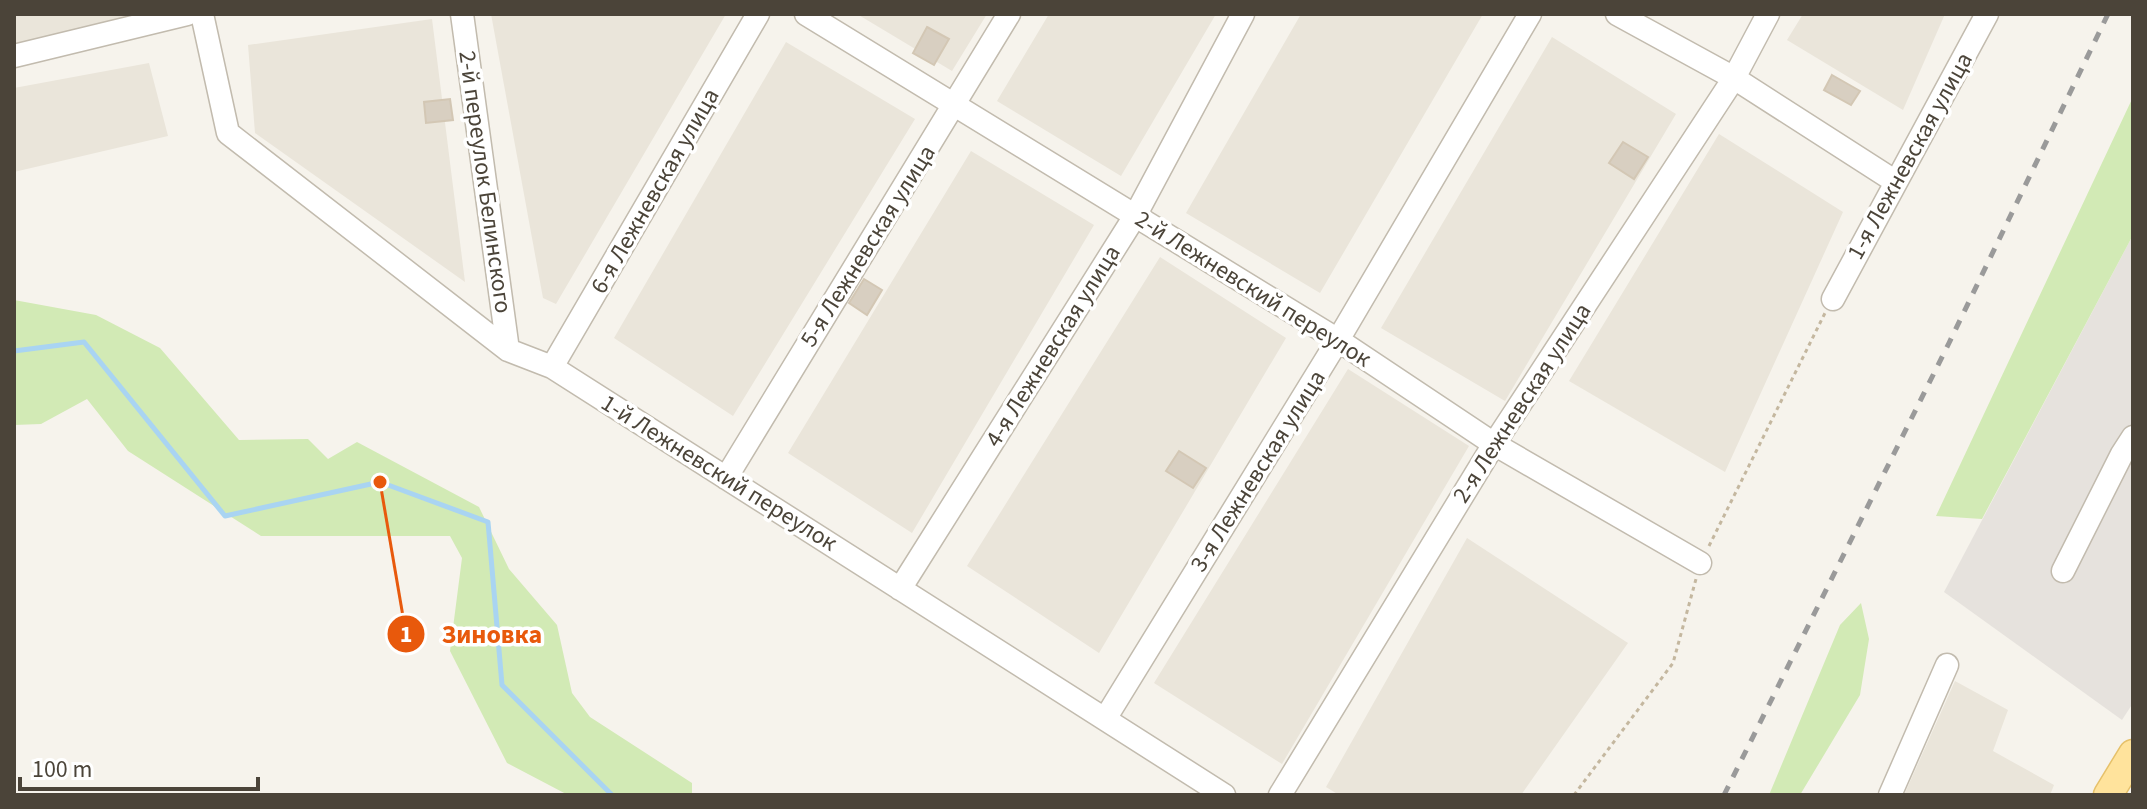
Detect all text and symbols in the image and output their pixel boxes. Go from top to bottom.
street label: 1-я Лежневская улица [1838,46,1982,266]
street label: 2-й переулок Белинского [449,49,521,315]
street label: 6-я Лежневская улица [582,82,728,300]
street label: 5-я Лежневская улица [792,138,944,354]
street label: 2-й Лежневский переулок [1128,202,1378,376]
street label: 4-я Лежневская улица [977,238,1129,454]
street label: 2-я Лежневская улица [1444,296,1600,510]
street label: 3-я Лежневская улица [1182,363,1334,579]
street label: 1-й Лежневский переулок [594,386,844,560]
callout: Зиновка [386,609,559,659]
text: Зиновка [442,616,542,653]
text: 1 [400,617,412,652]
scale bar [20,741,258,791]
text: 100 m [32,752,92,787]

